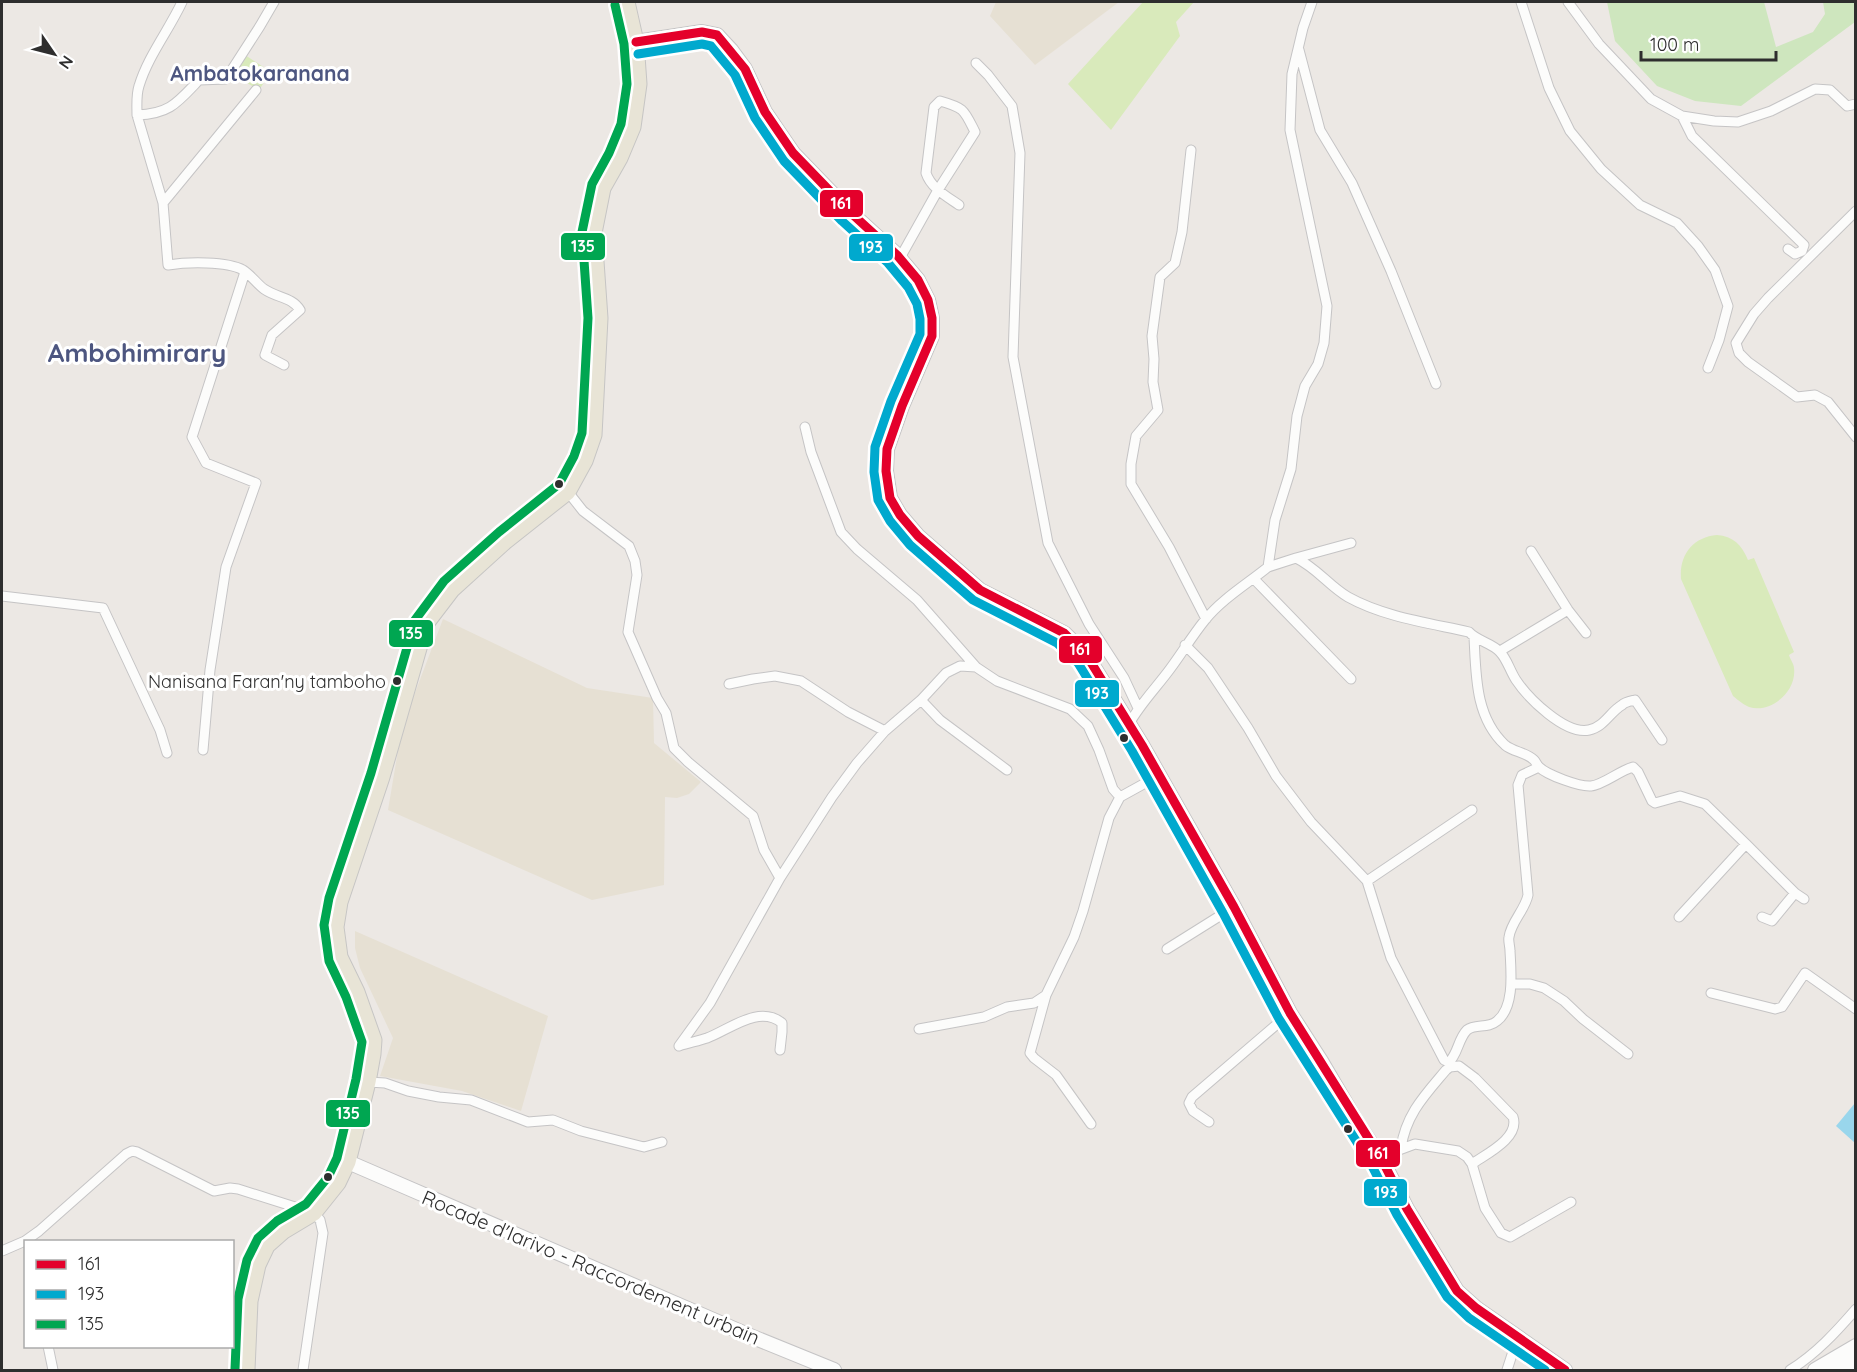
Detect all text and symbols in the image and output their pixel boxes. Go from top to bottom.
north arrow [24,24,84,84]
scale bar [1641,24,1776,62]
text: 100 m [1650,33,1699,56]
text: N [55,52,78,73]
district label: Ambatokaranana [170,60,350,86]
line badge: 161 [819,189,864,218]
text: 161 [831,193,851,213]
line badge: 135 [560,232,606,261]
line badge: 193 [848,233,894,262]
text: 135 [571,236,595,256]
text: 193 [859,237,883,257]
district label: Ambohimirary [48,336,226,369]
unlabelled marker [553,478,565,490]
line badge: 135 [388,619,434,648]
text: 135 [399,623,423,643]
line badge: 161 [1058,635,1103,664]
text: 161 [1070,639,1090,659]
place label: Nanisana Faran'ny tamboho [148,670,386,693]
marker: Nanisana Faran'ny tamboho [391,675,403,687]
line badge: 193 [1074,679,1120,708]
text: 193 [1085,683,1109,703]
unlabelled marker [1118,732,1130,744]
line badge: 135 [325,1099,371,1128]
text: 135 [336,1103,360,1123]
unlabelled marker [1342,1123,1354,1135]
line badge: 161 [1355,1139,1401,1168]
text: 161 [1368,1143,1388,1163]
unlabelled marker [322,1171,334,1183]
line badge: 193 [1363,1178,1408,1207]
text: 193 [1374,1182,1398,1202]
street label: Rocade d'Iarivo - Raccordement urbain [418,1184,764,1350]
legend [24,1240,234,1348]
text: 161 [78,1252,101,1275]
text: 193 [78,1282,104,1305]
text: 135 [78,1312,104,1335]

